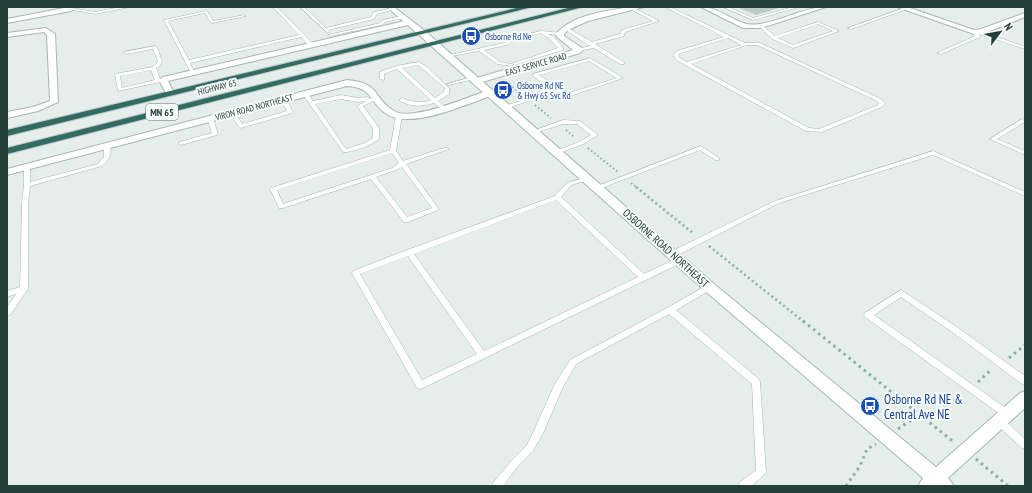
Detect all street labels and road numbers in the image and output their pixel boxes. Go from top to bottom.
street label: EAST SERVICE ROAD [504,50,568,78]
street label: HIGHWAY 65 [196,77,238,97]
street label: VIRON ROAD NORTHEAST [213,91,294,123]
road number: MN 65 [146,104,178,120]
street label: OSBORNE ROAD NORTHEAST [620,206,712,291]

